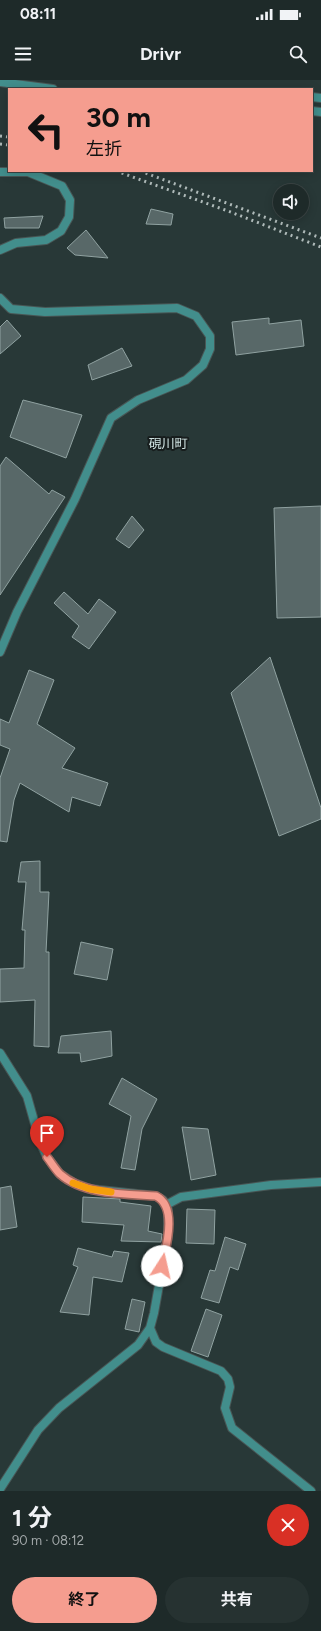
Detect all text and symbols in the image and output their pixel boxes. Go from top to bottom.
text: 08:11 [20,5,56,23]
icon: menu [12,43,34,65]
text: Drivr [140,43,181,65]
icon: search [287,43,309,65]
text: 30 m [86,100,151,134]
icon: left [20,104,72,156]
text: 左折 [86,138,122,160]
map controls [273,184,309,220]
button: sound [273,184,309,220]
district label: 硯川町 [148,436,188,451]
pin [30,1116,64,1157]
icon: arrive [36,1122,58,1144]
position arrow [141,1245,183,1287]
text: 1 分 [12,1503,52,1532]
button: close [267,1504,309,1546]
text: 90 m · 08:12 [12,1533,84,1548]
button: 終了 [12,1577,157,1623]
button: 共有 [165,1577,309,1623]

